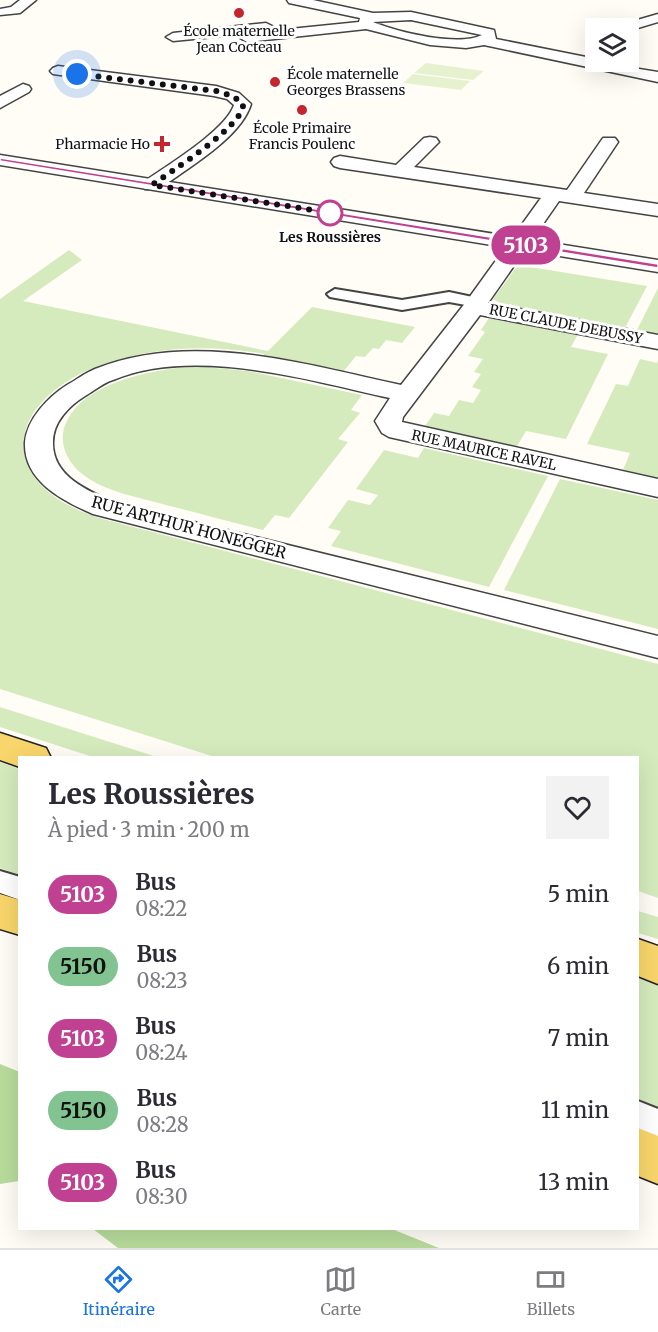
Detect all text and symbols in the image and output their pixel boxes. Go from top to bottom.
marker: École maternelle Jean Cocteau [232,6,246,20]
map controls [585,18,639,72]
button: layers [585,18,639,72]
place label: École maternelle Jean Cocteau [183,22,295,56]
your location [62,59,92,89]
place label: École maternelle Georges Brassens [287,65,405,99]
marker: École maternelle Georges Brassens [268,75,282,89]
marker: École Primaire Francis Poulenc [295,103,309,117]
place label: École Primaire Francis Poulenc [249,119,355,153]
place label: Pharmacie Ho [55,135,150,153]
marker: Pharmacie Ho [155,137,169,151]
marker: Les Roussières [317,200,343,226]
line badge: 5103 [484,226,568,264]
place label: Les Roussières [279,228,381,246]
text: 5103 [503,232,549,259]
street label: RUE CLAUDE DEBUSSY [488,300,645,348]
street label: RUE MAURICE RAVEL [410,426,558,474]
street label: RUE ARTHUR HONEGGER [89,491,289,563]
text: Les Roussières [48,776,255,812]
button: heart [546,776,609,839]
text: À pied · 3 min · 200 m [48,817,250,842]
text: Bus [135,868,176,896]
text: 5 min [547,880,609,908]
text: 5103 [60,881,105,908]
text: 08:22 [135,896,187,921]
text: Bus [136,940,177,968]
text: 6 min [547,952,609,980]
text: 5150 [60,953,106,980]
text: 08:23 [136,968,188,993]
text: Bus [135,1012,176,1040]
text: 7 min [548,1024,609,1052]
text: 5103 [60,1025,105,1052]
text: 08:24 [135,1040,188,1065]
text: Bus [136,1084,177,1112]
text: 11 min [541,1096,609,1124]
text: 5150 [60,1097,106,1124]
text: 08:28 [136,1112,189,1137]
text: Bus [135,1156,176,1184]
text: 13 min [538,1168,609,1196]
text: 5103 [60,1169,105,1196]
text: 08:30 [135,1184,188,1209]
tab: Itinéraire [83,1263,155,1319]
tab: Carte [321,1263,361,1319]
tab: Billets [527,1263,575,1319]

